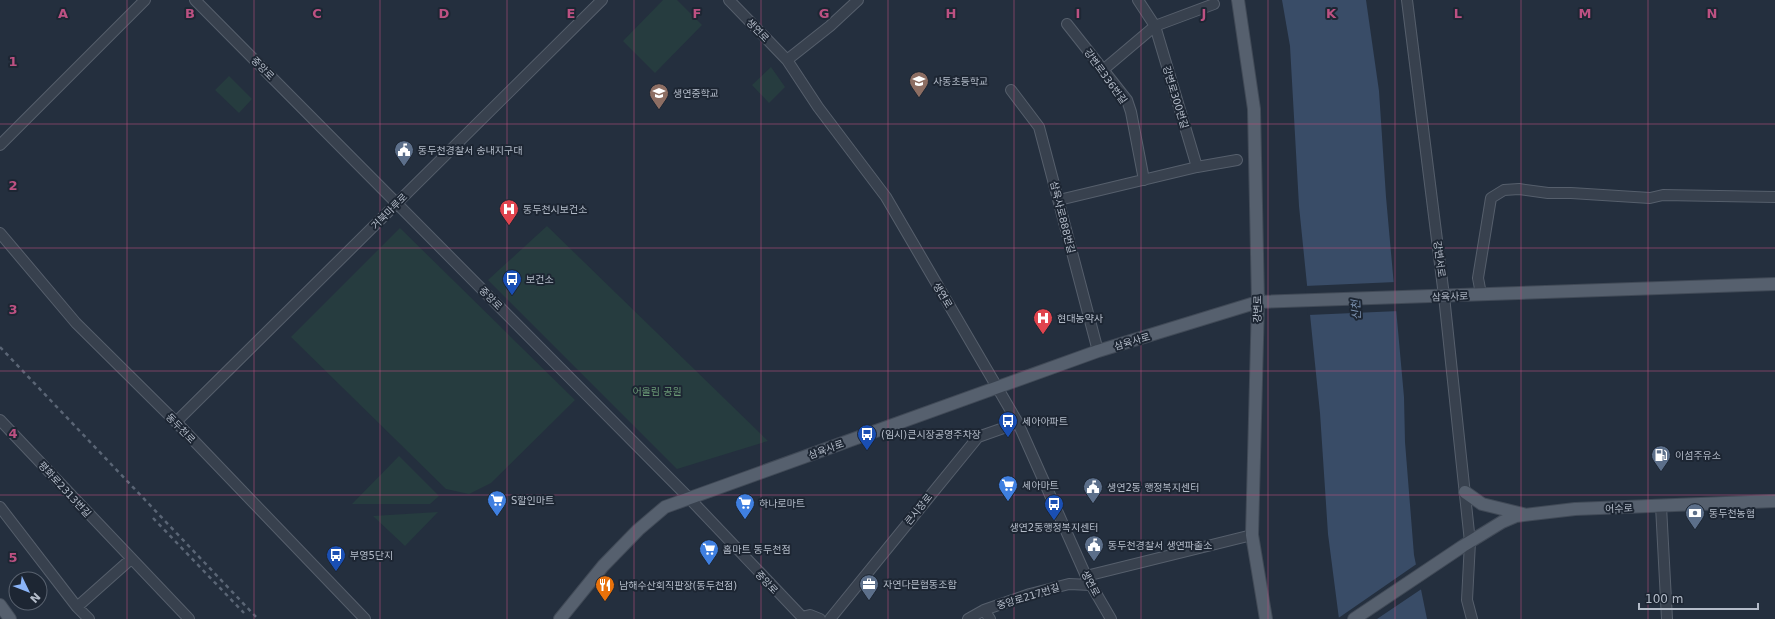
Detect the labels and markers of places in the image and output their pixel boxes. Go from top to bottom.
school or university icon: 사동초등학교 [908,70,930,98]
place label: 사동초등학교 [933,76,988,87]
school or university icon: 생연중학교 [648,82,670,110]
place label: 생연중학교 [673,88,719,99]
public building icon: 동두천경찰서 송내지구대 [393,139,415,167]
place label: 동두천경찰서 송내지구대 [418,145,522,156]
hospital icon: 동두천시보건소 [498,198,520,226]
place label: 동두천시보건소 [523,204,587,215]
bus stop icon: 보건소 [501,268,523,296]
place label: 보건소 [526,274,554,285]
hospital icon: 현대농약사 [1032,307,1054,335]
place label: 현대농약사 [1057,313,1104,324]
bus stop icon: 세아아파트 [997,410,1019,438]
place label: 세아아파트 [1022,416,1068,427]
bus stop icon: (임시)큰시장공영주차장 [856,423,878,451]
place label: (임시)큰시장공영주차장 [881,429,981,440]
fuel station icon: 이섬주유소 [1650,444,1672,472]
place label: 이섬주유소 [1675,450,1721,461]
supermarket icon: 세아마트 [997,474,1019,502]
public building icon: 생연2동 행정복지센터 [1082,476,1104,504]
place label: 세아마트 [1022,480,1059,491]
place label: 생연2동 행정복지센터 [1107,482,1199,493]
supermarket icon: S할인마트 [486,489,508,517]
supermarket icon: 하나로마트 [734,492,756,520]
bus stop icon: 생연2동행정복지센터 [1043,493,1065,521]
place label: S할인마트 [511,495,554,506]
place label: 하나로마트 [759,498,805,509]
bank icon: 동두천농협 [1684,502,1706,530]
place label: 동두천농협 [1709,508,1755,519]
place label: 생연2동행정복지센터 [1009,522,1099,533]
public building icon: 동두천경찰서 생연파출소 [1083,534,1105,562]
supermarket icon: 홈마트 동두천점 [698,538,720,566]
place label: 동두천경찰서 생연파출소 [1108,540,1212,551]
bus stop icon: 부영5단지 [325,544,347,572]
place label: 홈마트 동두천점 [723,544,791,555]
place label: 부영5단지 [350,550,393,561]
office icon: 자연다믄협동조합 [858,573,880,601]
restaurant icon: 남해수산회직판장(동두천점) [594,574,616,602]
place label: 자연다믄협동조합 [883,579,957,590]
place label: 남해수산회직판장(동두천점) [619,580,737,591]

